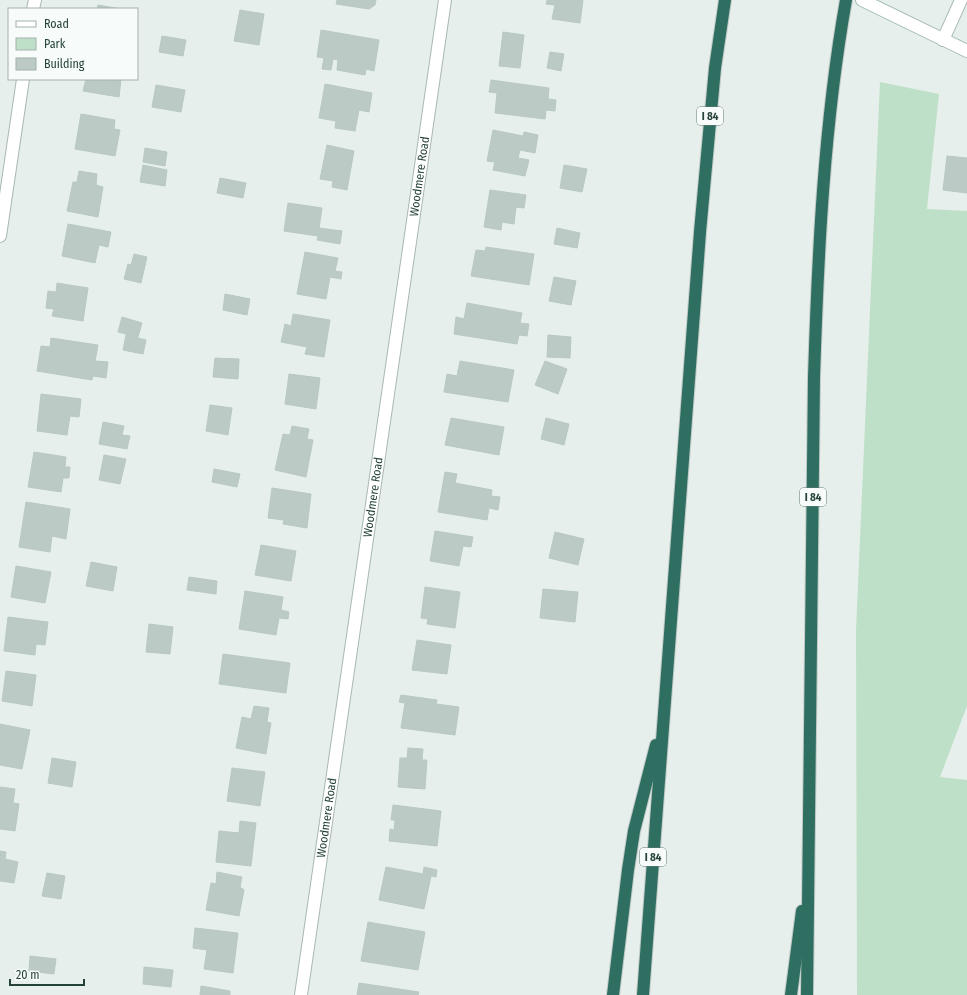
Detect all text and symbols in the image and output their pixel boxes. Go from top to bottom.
legend [8,8,138,80]
text: Road [44,17,69,31]
text: Park [44,37,66,51]
text: Building [44,57,85,71]
road number: I 84 [697,107,723,125]
street label: Woodmere Road [407,136,432,217]
street label: Woodmere Road [360,456,386,538]
road number: I 84 [800,488,826,506]
street label: Woodmere Road [314,777,339,859]
road number: I 84 [640,848,666,866]
scale bar [10,961,84,987]
text: 20 m [16,968,40,982]

